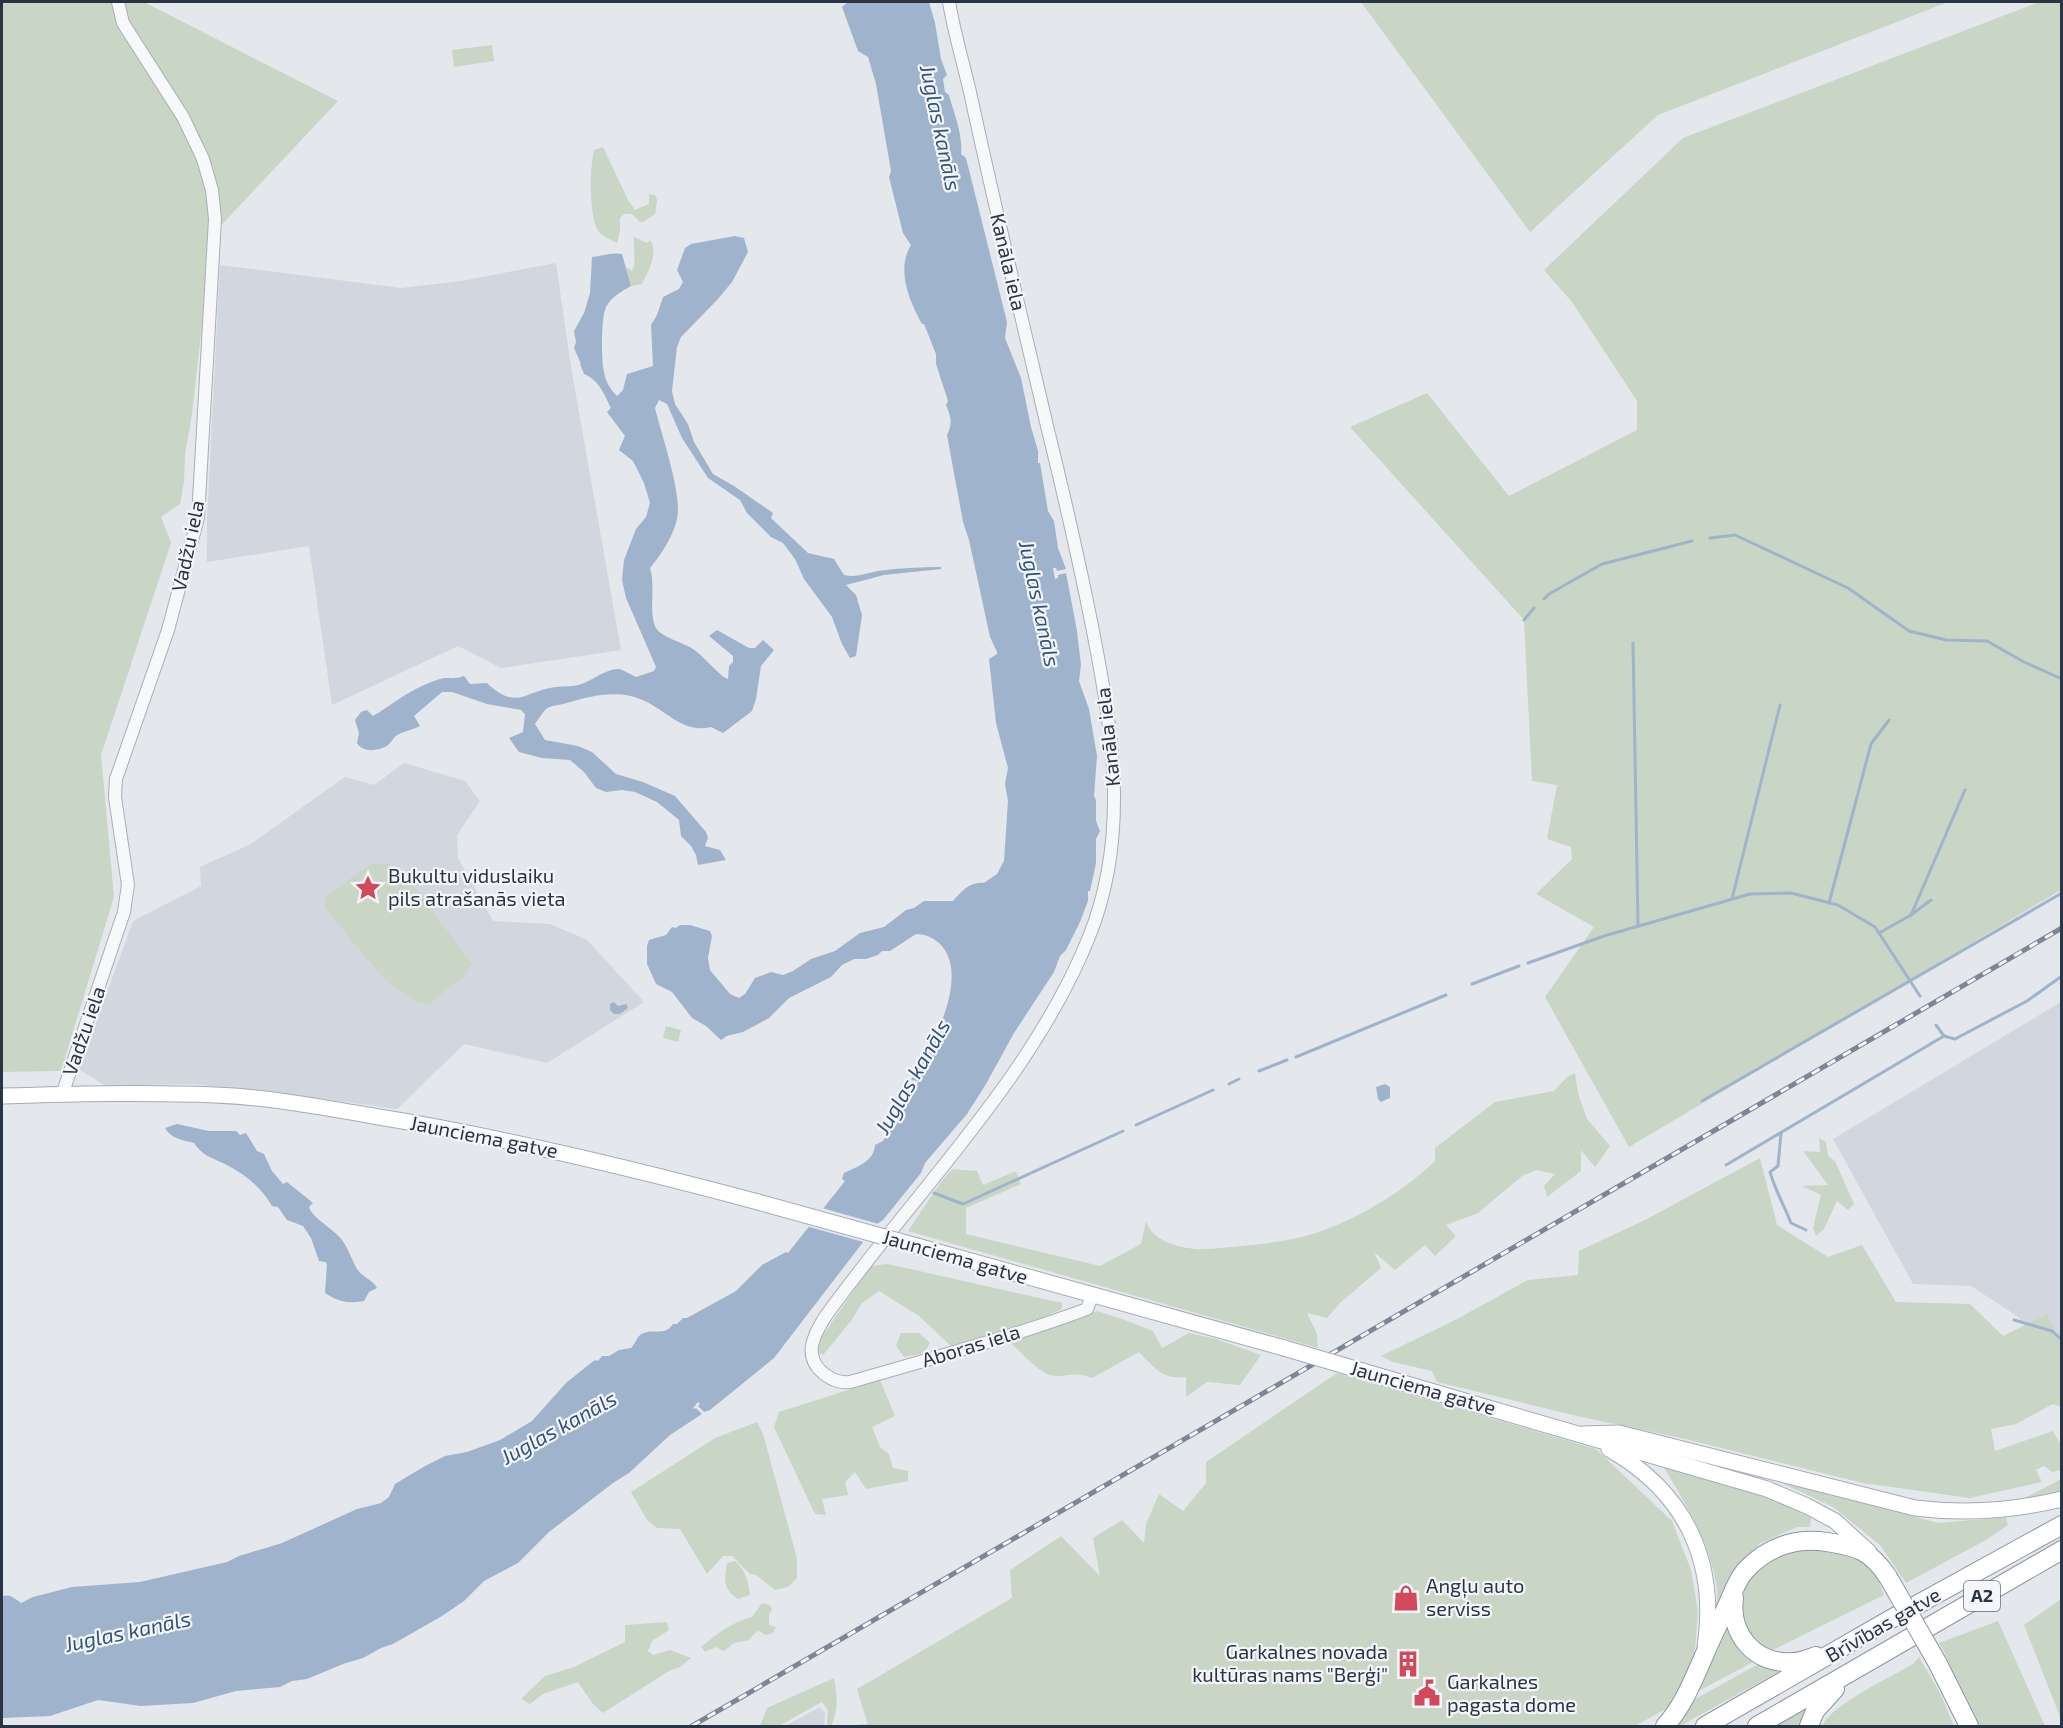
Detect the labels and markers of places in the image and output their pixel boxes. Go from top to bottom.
place label: Bukultu viduslaiku pils atrašanās vieta [388,863,566,910]
place icon: Bukultu viduslaiku pils atrašanās vieta [353,873,383,903]
place label: Angļu auto serviss [1426,1573,1524,1620]
shop icon: Angļu auto serviss [1391,1583,1421,1613]
place label: Garkalnes novada kultūras nams "Berģi" [1192,1639,1388,1686]
building icon: Garkalnes novada kultūras nams "Berģi" [1393,1649,1423,1679]
place label: Garkalnes pagasta dome [1447,1669,1576,1716]
public building icon: Garkalnes pagasta dome [1412,1678,1442,1708]

